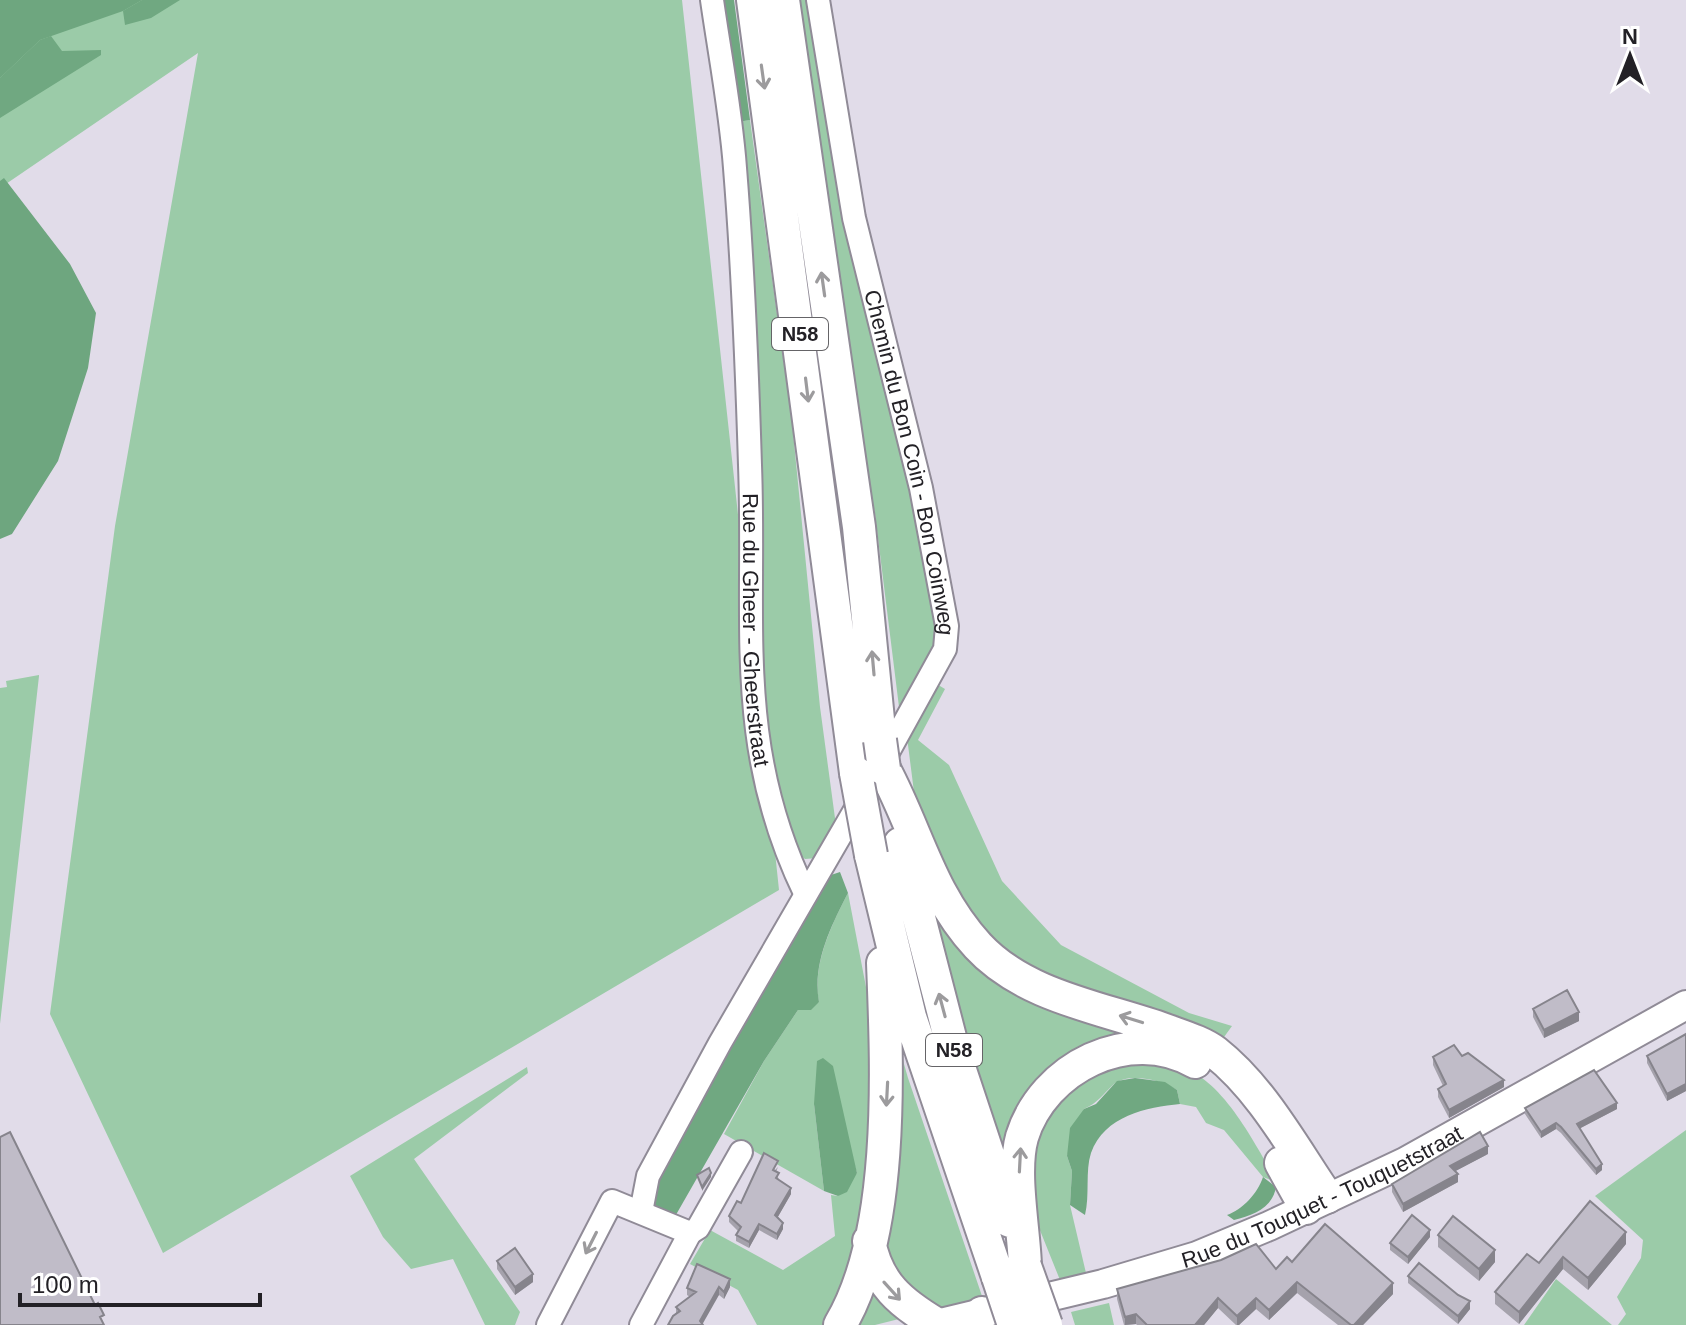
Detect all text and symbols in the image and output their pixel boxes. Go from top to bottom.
north arrow [1590,16,1670,96]
text: N [1622,24,1638,49]
one-way arrow [756,64,771,89]
one-way arrow [815,271,830,298]
street label: Chemin du Bon Coin - Bon Coinweg [860,287,960,636]
road number: N58 [772,318,828,350]
one-way arrow [800,377,815,402]
street label: Rue du Gheer - Gheerstraat [738,493,775,769]
one-way arrow [865,650,880,677]
one-way arrow [933,993,948,1019]
one-way arrow [1119,1011,1145,1026]
road number: N58 [926,1034,982,1066]
one-way arrow [879,1080,894,1107]
street label: Rue du Touquet - Touquetstraat [1178,1120,1467,1272]
one-way arrow [1013,1147,1028,1174]
one-way arrow [582,1231,598,1255]
scale bar [20,1257,260,1307]
text: 100 m [32,1271,99,1298]
one-way arrow [882,1281,901,1301]

